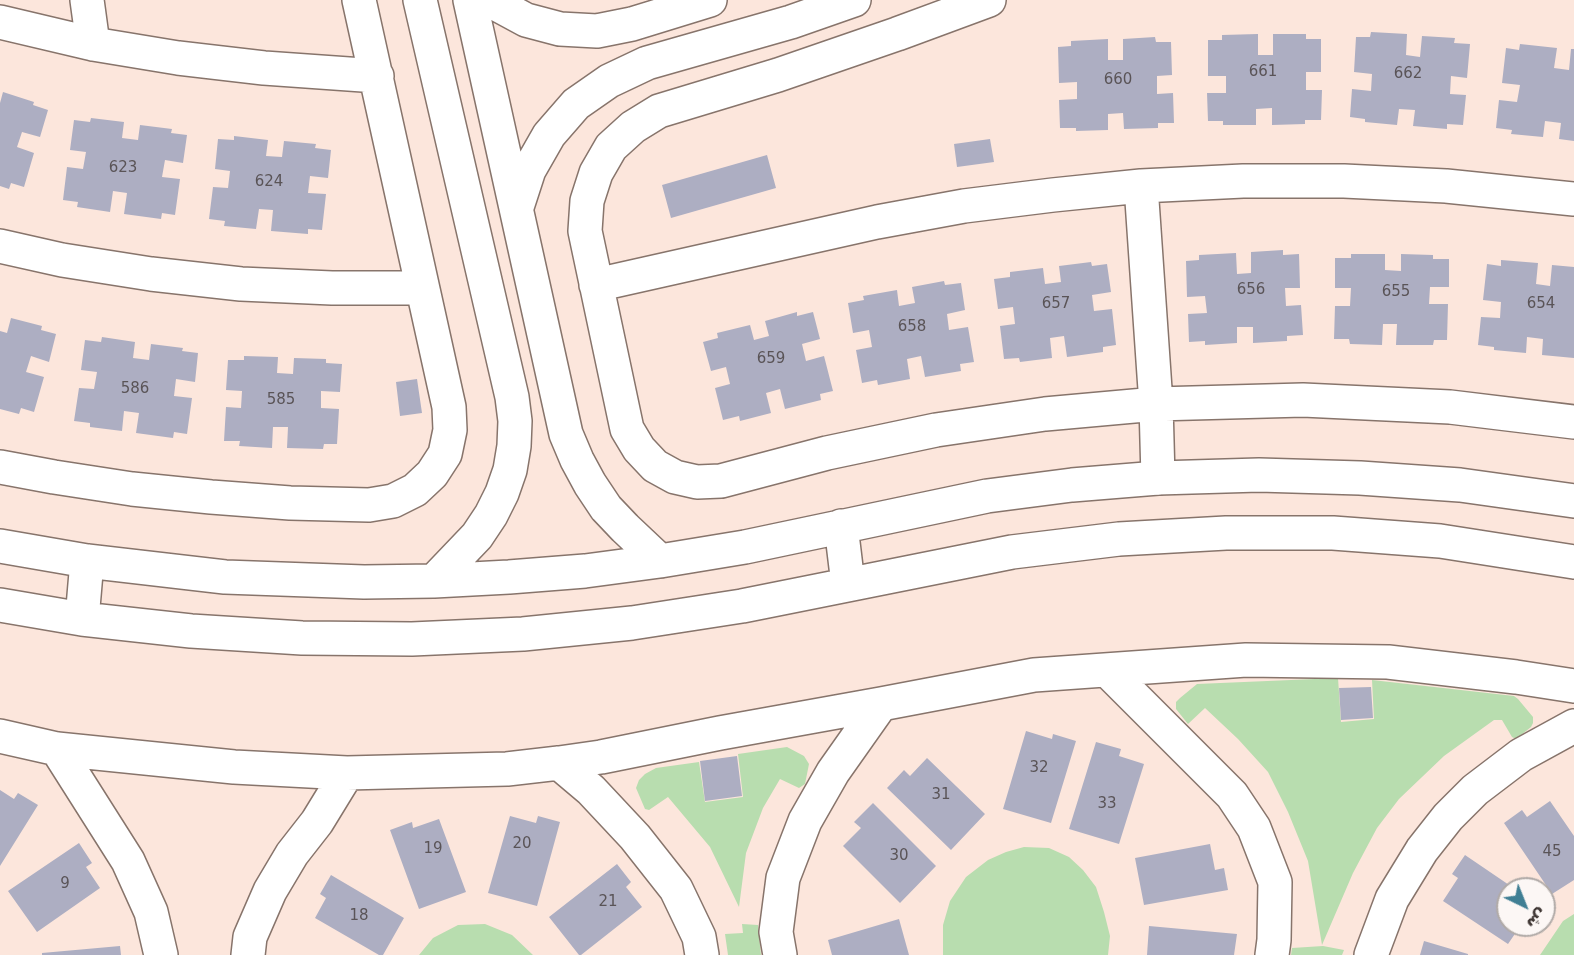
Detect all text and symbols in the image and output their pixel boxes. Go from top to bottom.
house number: 661 [1249,63,1277,81]
house number: 662 [1394,65,1422,83]
house number: 660 [1104,71,1132,89]
house number: 623 [109,159,137,177]
house number: 624 [255,173,283,191]
house number: 656 [1237,281,1265,299]
house number: 655 [1382,283,1410,301]
house number: 657 [1042,295,1070,313]
house number: 654 [1527,295,1555,313]
house number: 658 [898,318,926,336]
house number: 659 [757,350,785,368]
house number: 586 [121,380,149,398]
house number: 585 [267,391,295,409]
house number: 32 [1029,759,1049,777]
house number: 31 [931,786,951,804]
house number: 33 [1097,795,1117,813]
house number: 20 [512,835,532,853]
house number: 19 [423,840,443,858]
house number: 45 [1542,843,1562,861]
house number: 30 [889,847,909,865]
house number: 9 [60,875,70,893]
north arrow [1496,877,1556,937]
house number: 21 [598,893,618,911]
text: ش [1523,905,1552,934]
house number: 18 [349,907,369,925]

